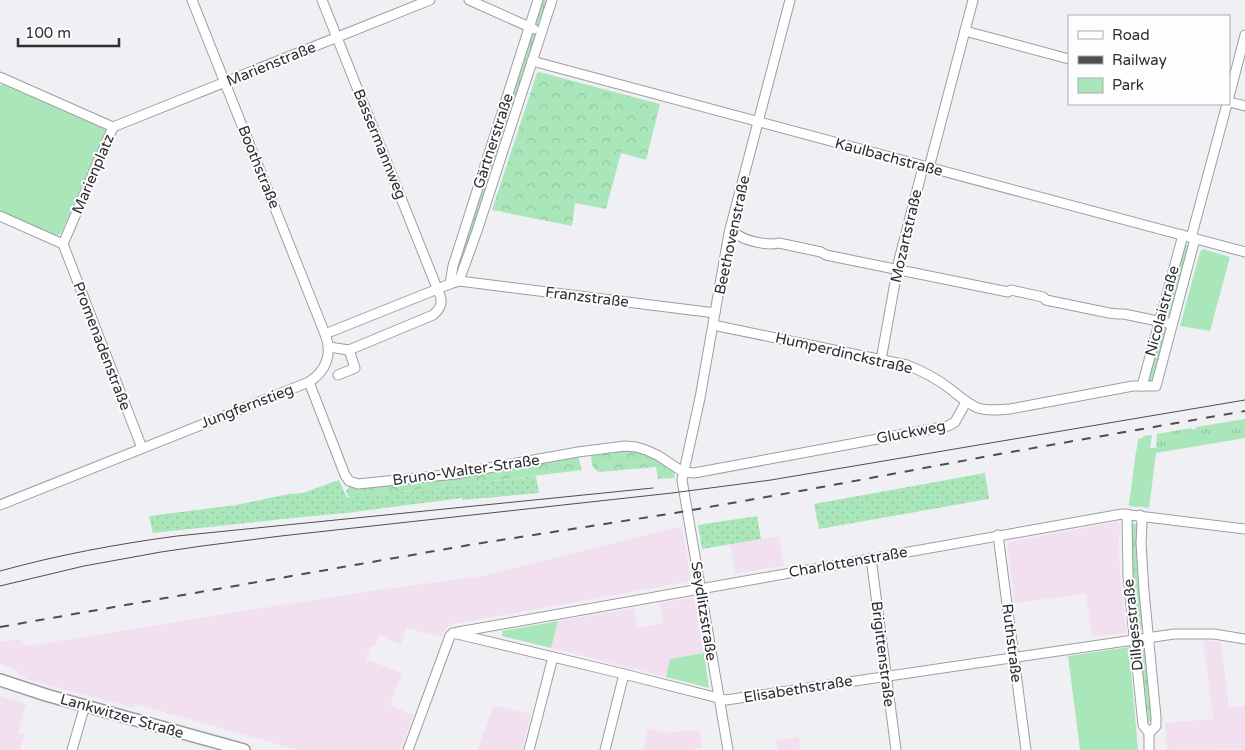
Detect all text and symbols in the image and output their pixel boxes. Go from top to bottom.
scale bar [18,15,119,47]
legend [1068,15,1230,105]
text: 100 m [25,24,71,42]
text: Road [1112,26,1150,44]
street label: Marienstraße [224,38,318,90]
text: Railway [1112,51,1167,69]
text: Park [1112,76,1144,94]
street label: Bassermannweg [350,86,410,202]
street label: Gärtnerstraße [469,91,517,191]
street label: Boothstraße [234,123,284,211]
street label: Marienplatz [68,132,118,216]
street label: Kaulbachstraße [833,134,945,180]
street label: Beethovenstraße [711,174,753,296]
street label: Mozartstraße [886,187,926,285]
street label: Nicolaistraße [1141,264,1183,358]
street label: Promenadenstraße [69,279,135,413]
street label: Franzstraße [544,283,630,311]
street label: Humperdinckstraße [773,328,915,378]
street label: Jungfernstieg [198,380,296,432]
street label: Gluckweg [875,416,947,448]
street label: Bruno-Walter-Straße [391,451,541,489]
street label: Charlottenstraße [787,543,909,581]
street label: Seydlitzstraße [687,560,721,662]
street label: Dillgesstraße [1119,578,1147,672]
street label: Brigittenstraße [868,600,898,708]
street label: Ruthstraße [998,603,1026,683]
street label: Elisabethstraße [742,671,854,707]
street label: Lankwitzer Straße [58,690,186,742]

